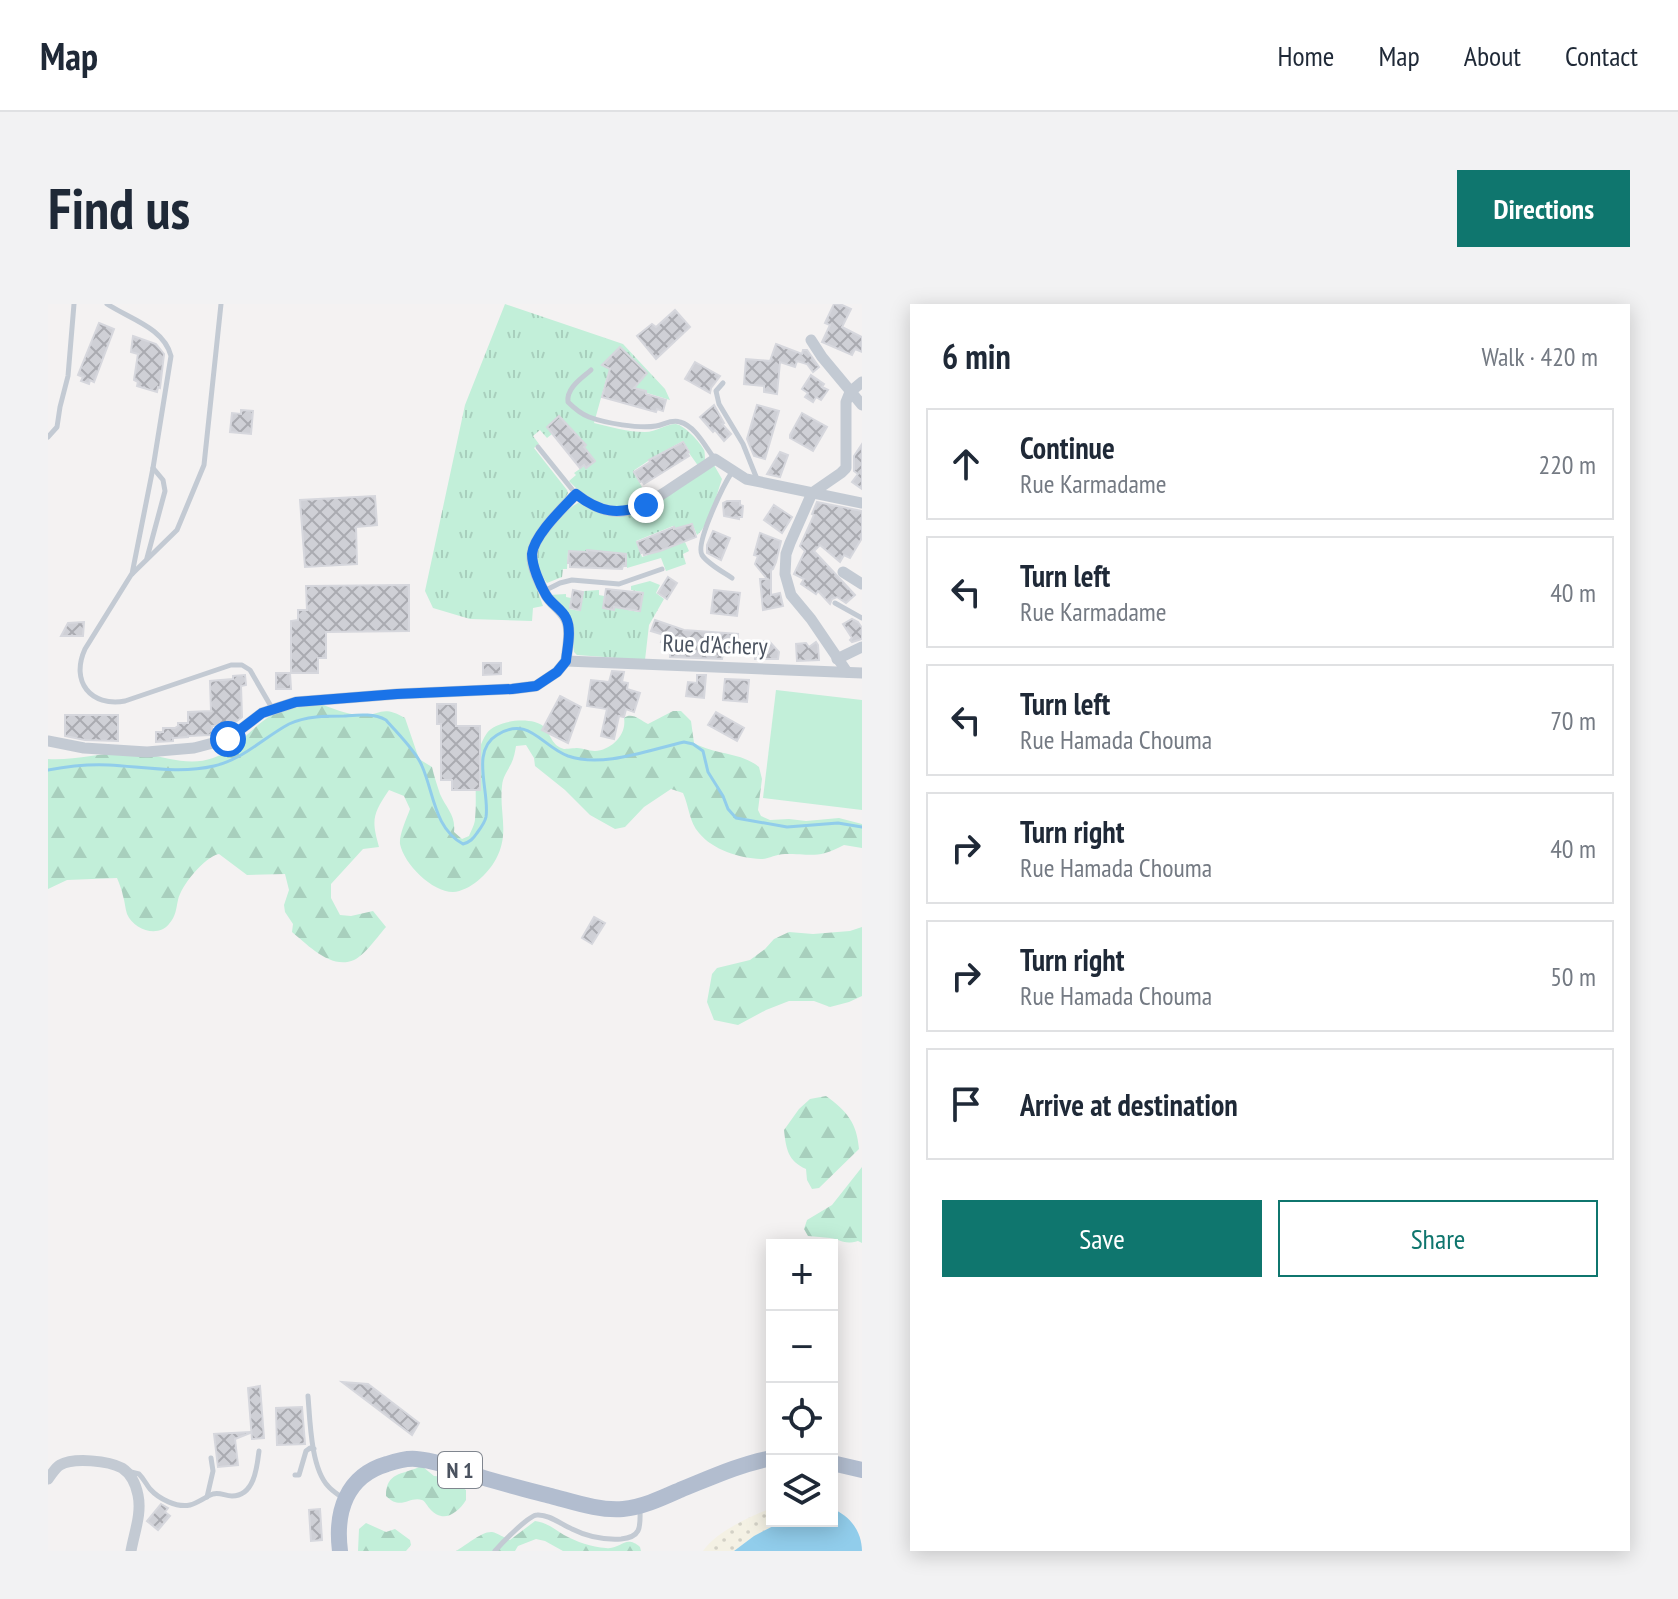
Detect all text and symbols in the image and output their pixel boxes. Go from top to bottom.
text: Map [40,31,98,80]
text: Home [1278,37,1334,74]
text: Map [1378,37,1420,74]
text: About [1464,37,1521,74]
text: Contact [1565,37,1638,74]
button: Directions [1457,170,1630,247]
text: Find us [48,172,190,244]
text: 6 min [942,334,1011,378]
text: Walk · 420 m [1481,340,1598,373]
text: Continue [1020,428,1115,467]
icon: ahead [944,442,988,486]
text: 220 m [1538,448,1596,481]
text: Rue Karmadame [1020,467,1166,500]
route end [628,487,664,523]
text: Turn left [1020,556,1110,595]
icon: left [944,570,988,614]
text: 40 m [1550,576,1596,609]
text: Rue Karmadame [1020,595,1166,628]
street label: Rue d'Achery [662,627,768,662]
text: Turn left [1020,684,1110,723]
icon: left [944,698,988,742]
text: 70 m [1550,704,1596,737]
route start [210,721,246,757]
text: Rue Hamada Chouma [1020,723,1212,756]
text: Turn right [1020,812,1124,851]
icon: right [944,826,988,870]
text: 40 m [1550,832,1596,865]
text: Rue Hamada Chouma [1020,851,1212,884]
text: Turn right [1020,940,1124,979]
icon: right [944,954,988,998]
text: 50 m [1550,960,1596,993]
text: Rue Hamada Chouma [1020,979,1212,1012]
icon: arrive [944,1082,988,1126]
text: Arrive at destination [1020,1085,1238,1124]
button: Save [942,1200,1262,1277]
button: Share [1278,1200,1598,1277]
map controls [766,1239,838,1527]
button: + [766,1239,838,1311]
button: − [766,1311,838,1383]
button: locate [766,1383,838,1455]
road number: N 1 [438,1452,482,1488]
button: layers [766,1455,838,1527]

